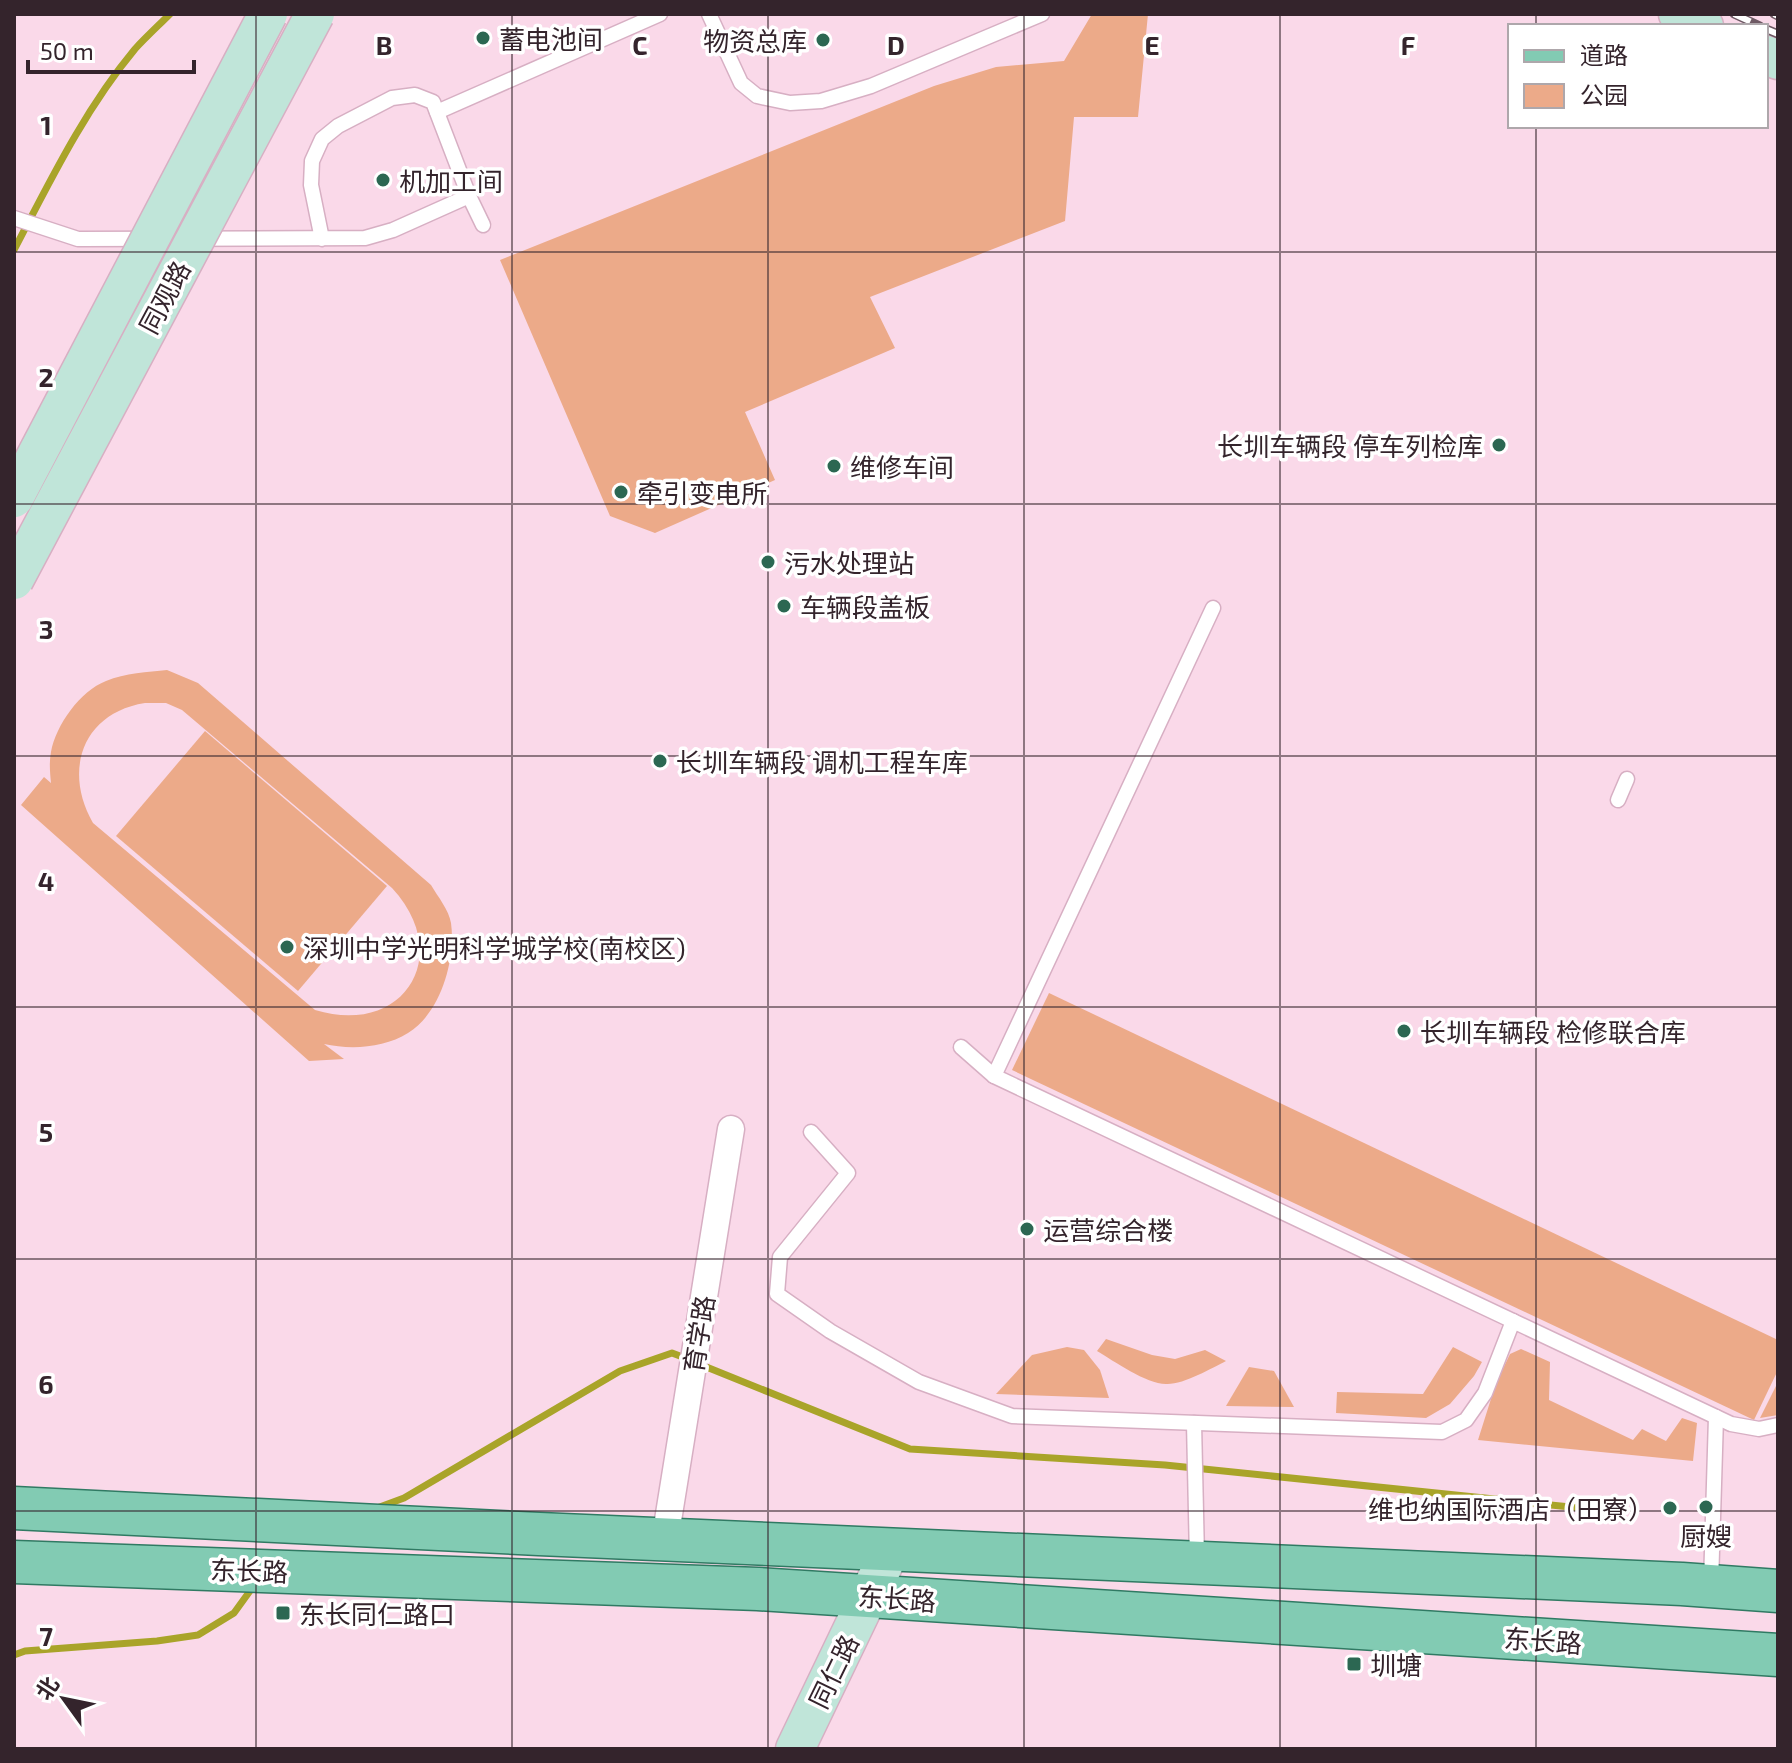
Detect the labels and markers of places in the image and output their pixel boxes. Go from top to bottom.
place label: 蓄电池间 [499,23,603,54]
place label: 物资总库 [703,25,807,56]
marker: 蓄电池间 [474,29,492,47]
marker: 物资总库 [814,31,832,49]
place label: 机加工间 [399,165,503,196]
marker: 机加工间 [374,171,392,189]
place label: 长圳车辆段 停车列检库 [1217,430,1483,461]
marker: 长圳车辆段 停车列检库 [1490,436,1508,454]
place label: 维修车间 [850,451,954,482]
marker: 维修车间 [825,457,843,475]
place label: 牵引变电所 [637,477,767,508]
marker: 牵引变电所 [612,483,630,501]
place label: 污水处理站 [784,547,914,578]
marker: 污水处理站 [759,553,777,571]
place label: 车辆段盖板 [800,591,930,622]
marker: 车辆段盖板 [775,597,793,615]
place label: 长圳车辆段 调机工程车库 [676,746,968,777]
marker: 长圳车辆段 调机工程车库 [651,752,669,770]
place label: 深圳中学光明科学城学校(南校区) [303,932,686,963]
marker: 深圳中学光明科学城学校(南校区) [278,938,296,956]
place label: 长圳车辆段 检修联合库 [1420,1016,1686,1047]
marker: 长圳车辆段 检修联合库 [1395,1022,1413,1040]
place label: 运营综合楼 [1043,1214,1173,1245]
marker: 运营综合楼 [1018,1220,1036,1238]
place label: 维也纳国际酒店（田寮） [1368,1493,1654,1524]
marker: 厨嫂 [1697,1498,1715,1516]
marker: 维也纳国际酒店（田寮） [1661,1499,1679,1517]
place label: 厨嫂 [1680,1520,1732,1551]
place label: 东长同仁路口 [299,1598,455,1629]
marker: 东长同仁路口 [274,1604,292,1622]
place label: 圳塘 [1370,1649,1422,1680]
marker: 圳塘 [1345,1655,1363,1673]

